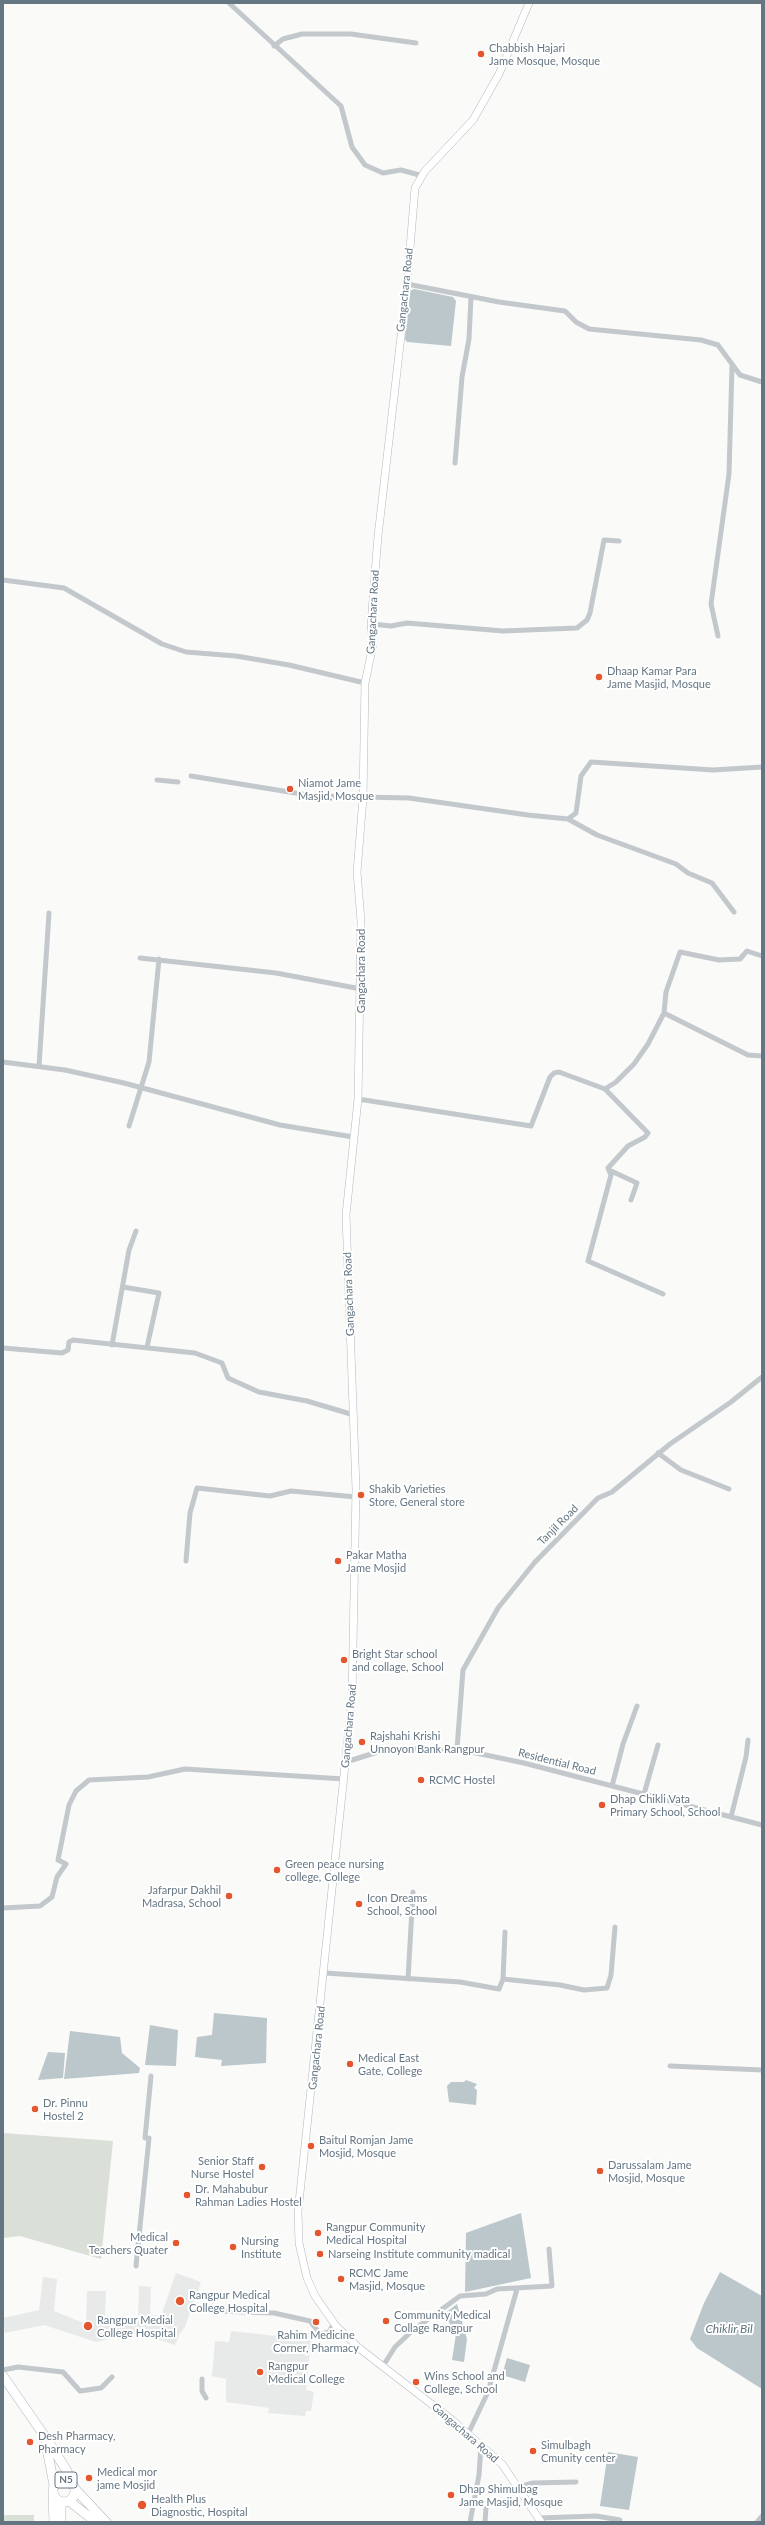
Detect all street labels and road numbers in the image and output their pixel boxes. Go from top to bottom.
street label: Gangachara Road [394,247,416,333]
street label: Gangachara Road [364,570,382,654]
street label: Gangachara Road [354,929,368,1013]
street label: Gangachara Road [341,1252,357,1336]
street label: Tanjil Road [535,1502,581,1548]
street label: Gangachara Road [339,1683,359,1769]
street label: Residential Road [517,1746,597,1778]
street label: Gangachara Road [306,2005,328,2091]
street label: Gangachara Road [429,2400,501,2466]
road number: N5 [55,2472,77,2488]

